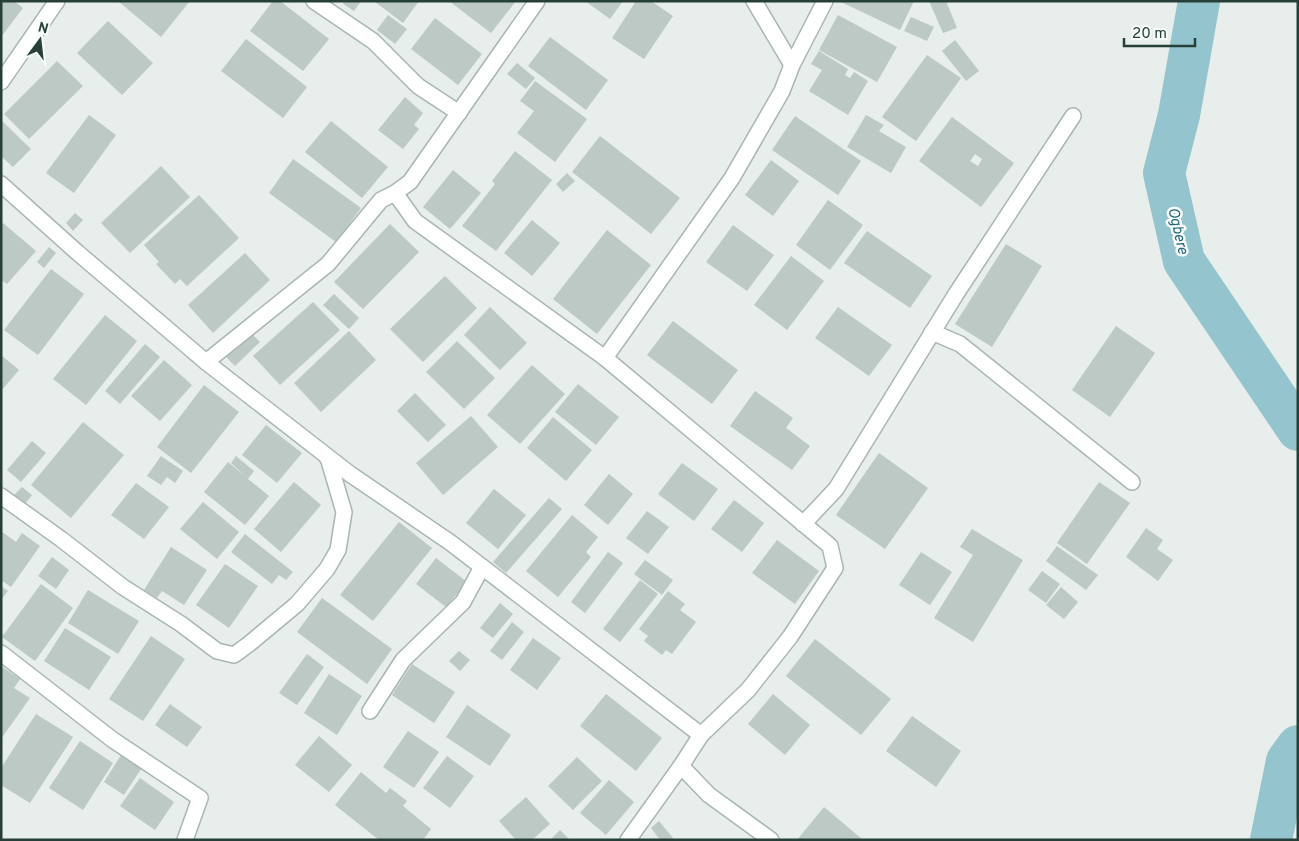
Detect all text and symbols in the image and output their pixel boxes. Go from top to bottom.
north arrow [15,15,65,65]
scale bar [1124,15,1195,47]
text: N [36,19,50,38]
text: 20 m [1132,25,1167,44]
water label: Ogbere [1162,206,1192,257]

